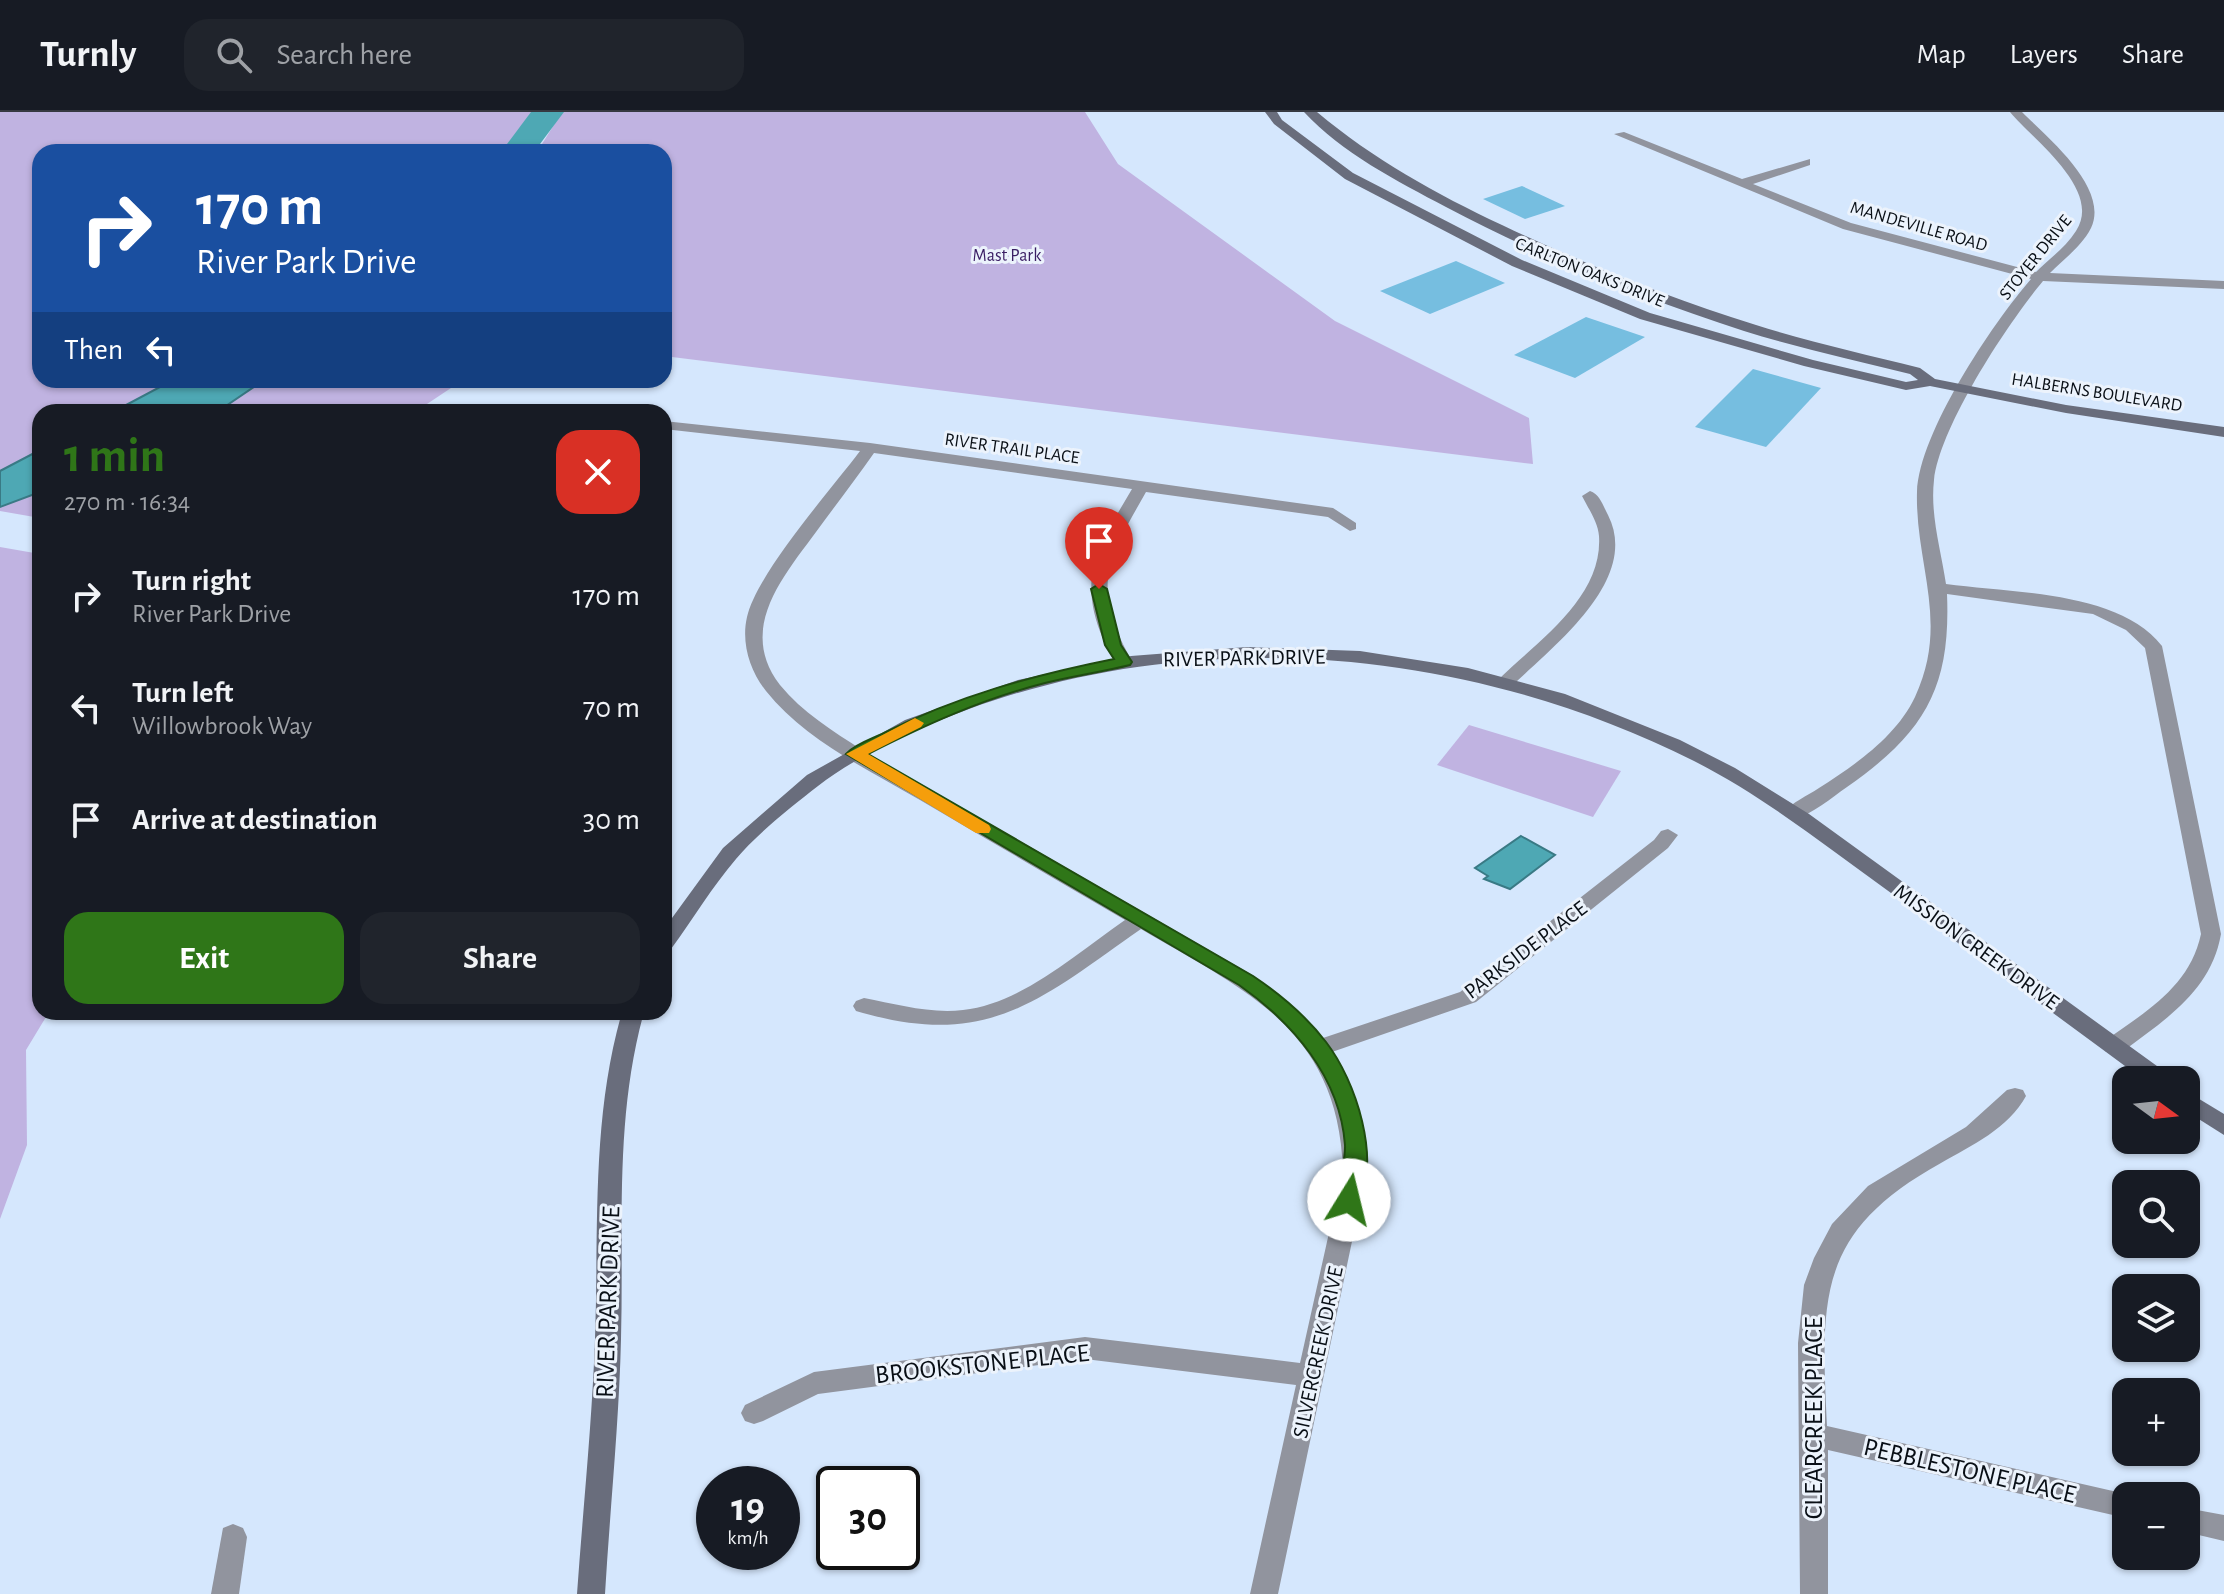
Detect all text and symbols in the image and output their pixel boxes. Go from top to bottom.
search box [184,19,744,91]
icon: search [212,33,256,77]
text: Turnly [40,36,136,74]
text: Search here [276,40,412,70]
text: Map [1917,41,1966,69]
text: Layers [2010,41,2078,69]
text: Share [2122,41,2184,69]
icon: right [64,176,168,280]
text: 170 m [196,179,323,235]
street label: MANDEVILLE ROAD [1848,199,1989,255]
street label: STOYER DRIVE [1996,212,2075,303]
street label: CARLTON OAKS DRIVE [1513,235,1667,311]
text: River Park Drive [196,244,417,280]
park label: Mast Park [973,247,1042,265]
icon: left [139,328,183,372]
text: Then [64,335,123,365]
street label: HALBERNS BOULEVARD [2010,371,2183,415]
button: close [556,430,640,514]
street label: RIVER TRAIL PLACE [943,431,1081,467]
text: 1 min [64,433,165,481]
text: 270 m · 16:34 [64,489,190,515]
pin [1065,507,1133,589]
icon: arrive [1077,519,1121,563]
text: Turn right [132,566,251,596]
icon: right [64,574,108,618]
text: 170 m [572,581,640,611]
text: River Park Drive [132,601,291,627]
street label: RIVER PARK DRIVE [1163,646,1326,670]
text: Turn left [132,678,233,708]
icon: left [64,686,108,730]
text: 70 m [583,693,640,723]
text: Willowbrook Way [132,713,312,739]
icon: arrive [64,798,108,842]
text: Arrive at destination [132,805,378,835]
text: 30 m [583,805,640,835]
street label: MISSION CREEK DRIVE [1890,880,2063,1014]
street label: PARKSIDE PLACE [1460,897,1591,1003]
button: Exit [64,912,344,1004]
button: Share [360,912,640,1004]
north arrow [2112,1066,2200,1154]
map controls [2112,1066,2200,1570]
position arrow [1307,1158,1391,1242]
button: search [2112,1170,2200,1258]
street label: RIVER PARK DRIVE [592,1206,624,1398]
street label: SILVERCREEK DRIVE [1289,1264,1347,1440]
button: layers [2112,1274,2200,1362]
street label: CLEARCREEK PLACE [1801,1317,1827,1519]
street label: BROOKSTONE PLACE [874,1340,1090,1388]
button: + [2112,1378,2200,1466]
street label: PEBBLESTONE PLACE [1861,1434,2078,1508]
speed limit sign: 30 [816,1466,920,1570]
button: − [2112,1482,2200,1570]
text: 19 [731,1488,765,1528]
text: km/h [727,1528,769,1548]

